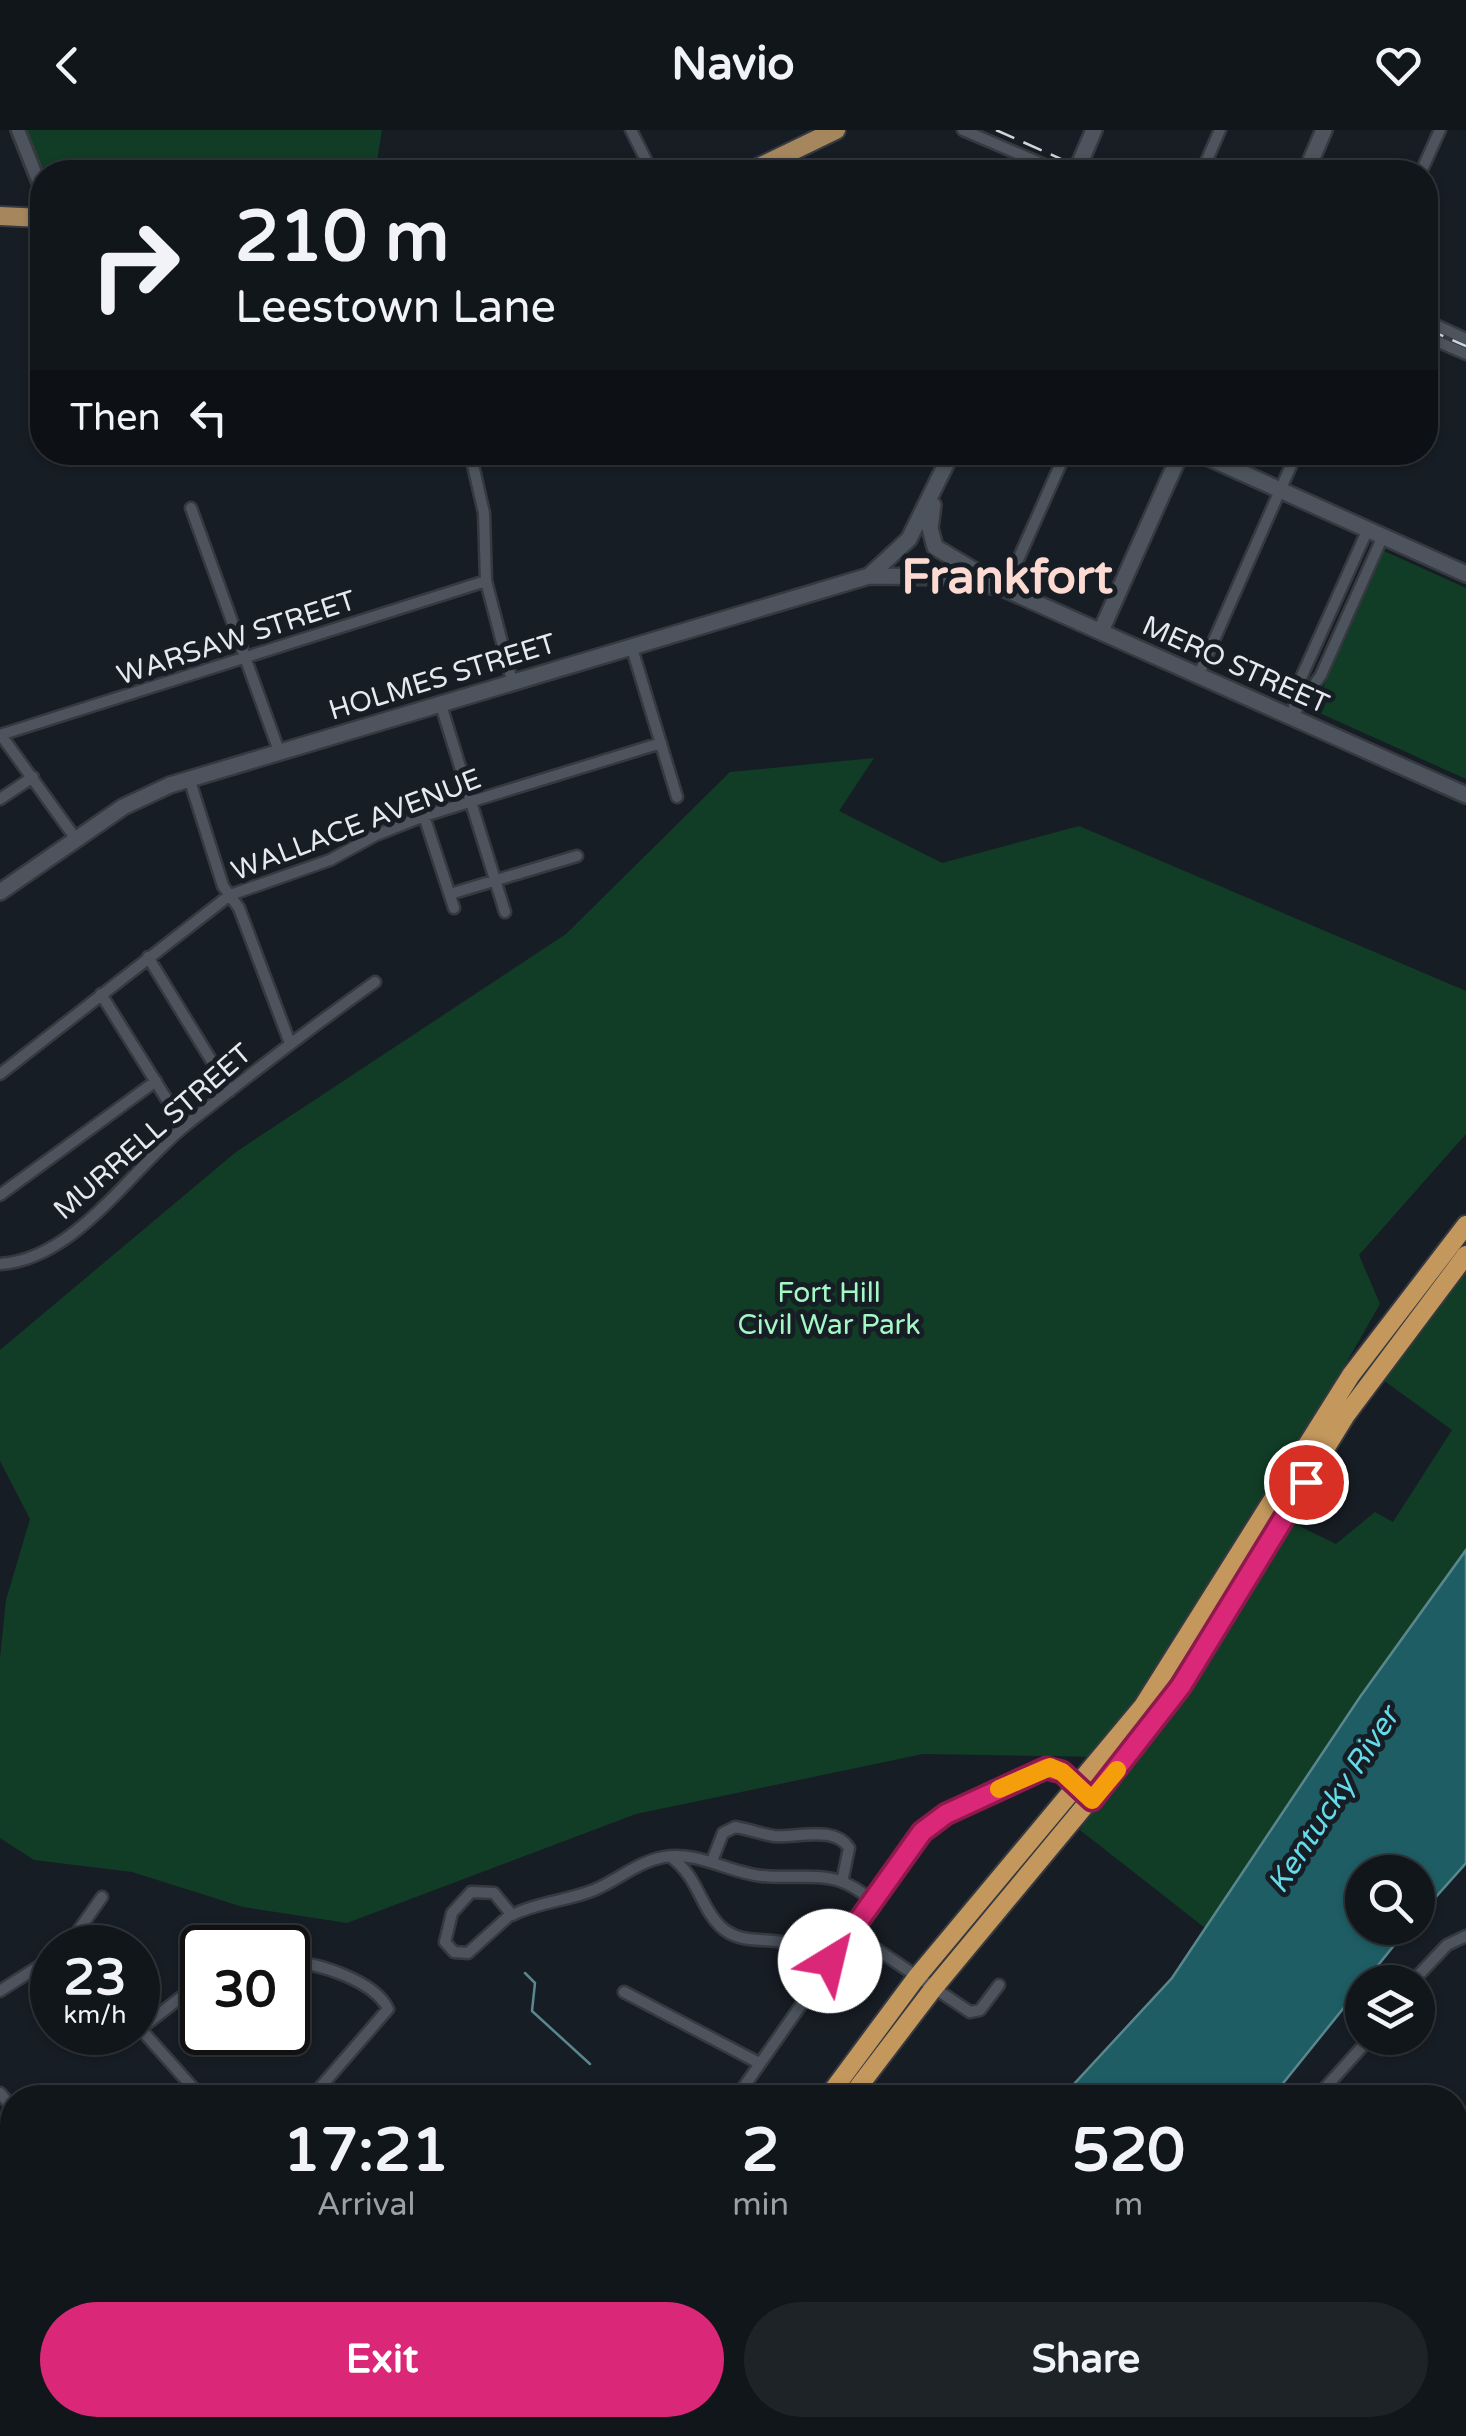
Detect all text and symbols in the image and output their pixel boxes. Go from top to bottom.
icon: back [40,38,95,93]
text: Navio [671,38,795,92]
icon: heart [1371,38,1426,93]
text: 210 m [235,196,449,280]
icon: right [70,200,200,330]
text: Leestown Lane [235,281,556,335]
icon: left [181,390,236,445]
text: Then [70,395,161,441]
district label: Frankfort [901,549,1113,607]
street label: WARSAW STREET [113,583,360,693]
street label: MERO STREET [1137,609,1334,721]
street label: HOLMES STREET [325,626,560,728]
street label: WALLACE AVENUE [227,762,486,888]
street label: MURRELL STREET [47,1036,259,1227]
park label: Fort Hill Civil War Park [737,1276,921,1342]
pin [1264,1440,1349,1525]
icon: arrive [1279,1455,1334,1510]
water label: Kentucky River [1260,1698,1409,1900]
map controls [1345,1855,1435,2055]
button: search [1345,1855,1435,1945]
position arrow [778,1909,882,2013]
speed limit sign: 30 [180,1925,310,2055]
text: 23 [64,1948,126,2008]
button: layers [1345,1965,1435,2055]
text: km/h [64,2000,126,2030]
text: 17:21 [283,2115,449,2187]
text: 2 [742,2115,779,2187]
text: 520 [1072,2115,1185,2187]
text: Arrival [317,2186,416,2224]
text: min [732,2186,789,2224]
text: m [1114,2186,1143,2224]
button: Exit [40,2302,724,2417]
button: Share [744,2302,1428,2417]

